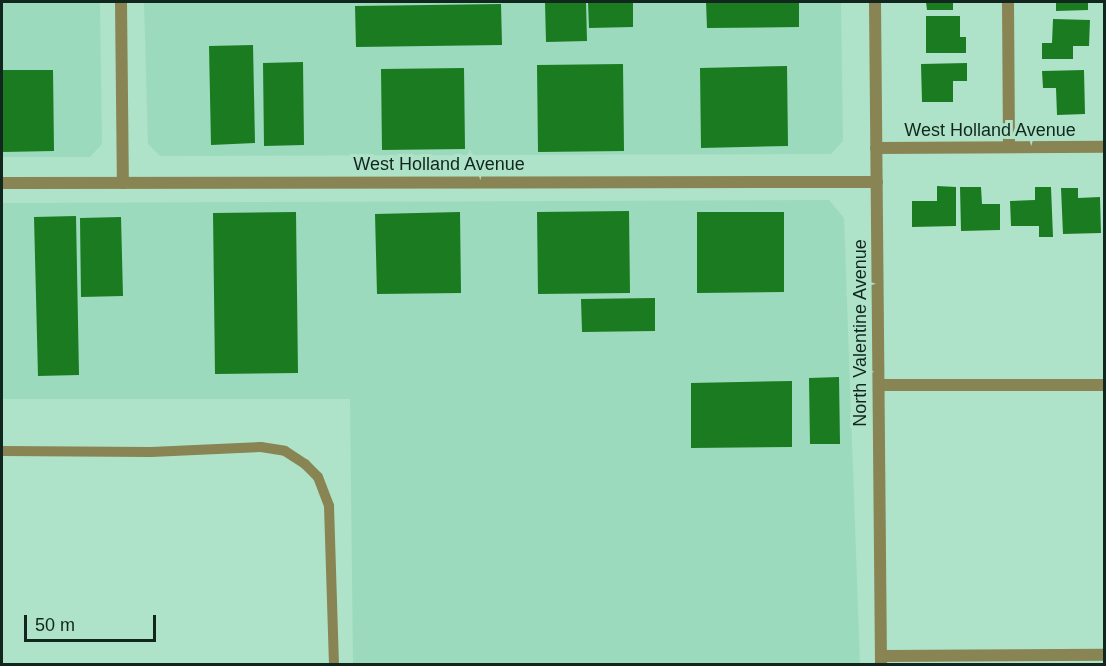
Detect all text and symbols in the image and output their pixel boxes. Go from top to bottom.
street label: West Holland Avenue [904,119,1076,141]
street label: West Holland Avenue [353,153,525,175]
street label: North Valentine Avenue [849,239,871,427]
scale bar [27,603,159,641]
text: 50 m [35,615,75,635]

